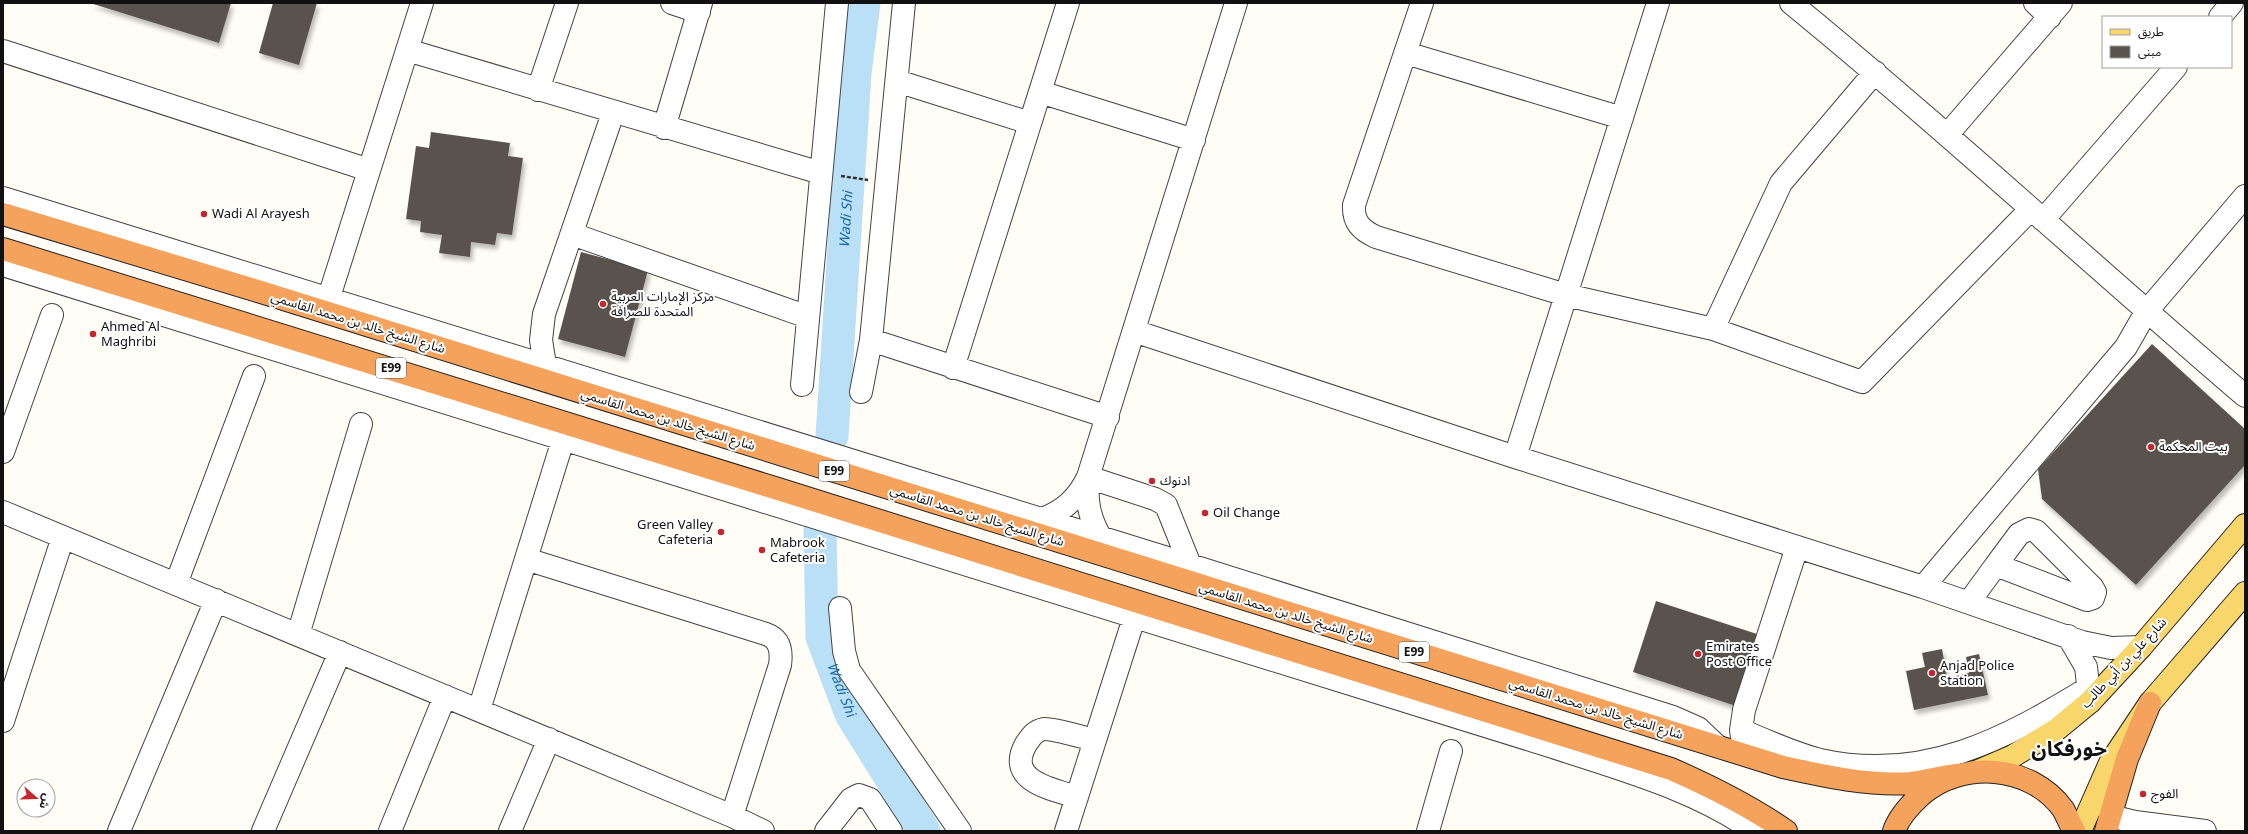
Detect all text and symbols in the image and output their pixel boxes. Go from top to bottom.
legend [2102,16,2232,68]
text: طريق [2138,20,2164,45]
text: مبنى [2138,40,2161,65]
water label: Wadi Shi [829,188,862,249]
place label: Wadi Al Arayesh [212,200,310,228]
marker: Wadi Al Arayesh [199,209,209,219]
street label: شارع الشيخ خالد بن محمد القاسمي [267,283,449,363]
place label: مركز الإمارات العربية المتحدة للصرافة [611,283,714,326]
marker: مركز الإمارات العربية المتحدة للصرافة [598,299,608,309]
place label: Ahmed Al Maghribi [101,313,160,356]
marker: Ahmed Al Maghribi [88,329,98,339]
road number: E99 [376,358,406,378]
street label: شارع الشيخ خالد بن محمد القاسمي [577,380,759,460]
place label: بيت المحكمة [2159,433,2228,461]
marker: بيت المحكمة [2146,442,2156,452]
road number: E99 [819,461,849,481]
place label: ادنوك [1160,467,1190,495]
street label: شارع الشيخ خالد بن محمد القاسمي [886,476,1068,556]
marker: ادنوك [1147,476,1157,486]
place label: Oil Change [1213,499,1280,527]
marker: Oil Change [1200,508,1210,518]
place label: Green Valley Cafeteria [637,511,713,554]
marker: Green Valley Cafeteria [716,527,726,537]
place label: Mabrook Cafeteria [770,529,825,572]
marker: Mabrook Cafeteria [757,545,767,555]
street label: شارع الشيخ خالد بن محمد القاسمي [1195,573,1377,653]
street label: شارع علي بن أبي طالب [2073,610,2175,716]
place label: Emirates Post Office [1706,633,1772,676]
road number: E99 [1399,642,1429,662]
marker: Emirates Post Office [1693,649,1703,659]
place label: Anjad Police Station [1940,652,2014,695]
water label: Wadi Shi [818,658,866,725]
marker: Anjad Police Station [1927,668,1937,678]
street label: شارع الشيخ خالد بن محمد القاسمي [1505,669,1687,749]
district label: خورفكان [2031,727,2107,771]
north arrow [16,778,56,818]
place label: الفوج [2151,780,2178,808]
marker: الفوج [2138,789,2148,799]
text: ش [32,790,58,812]

